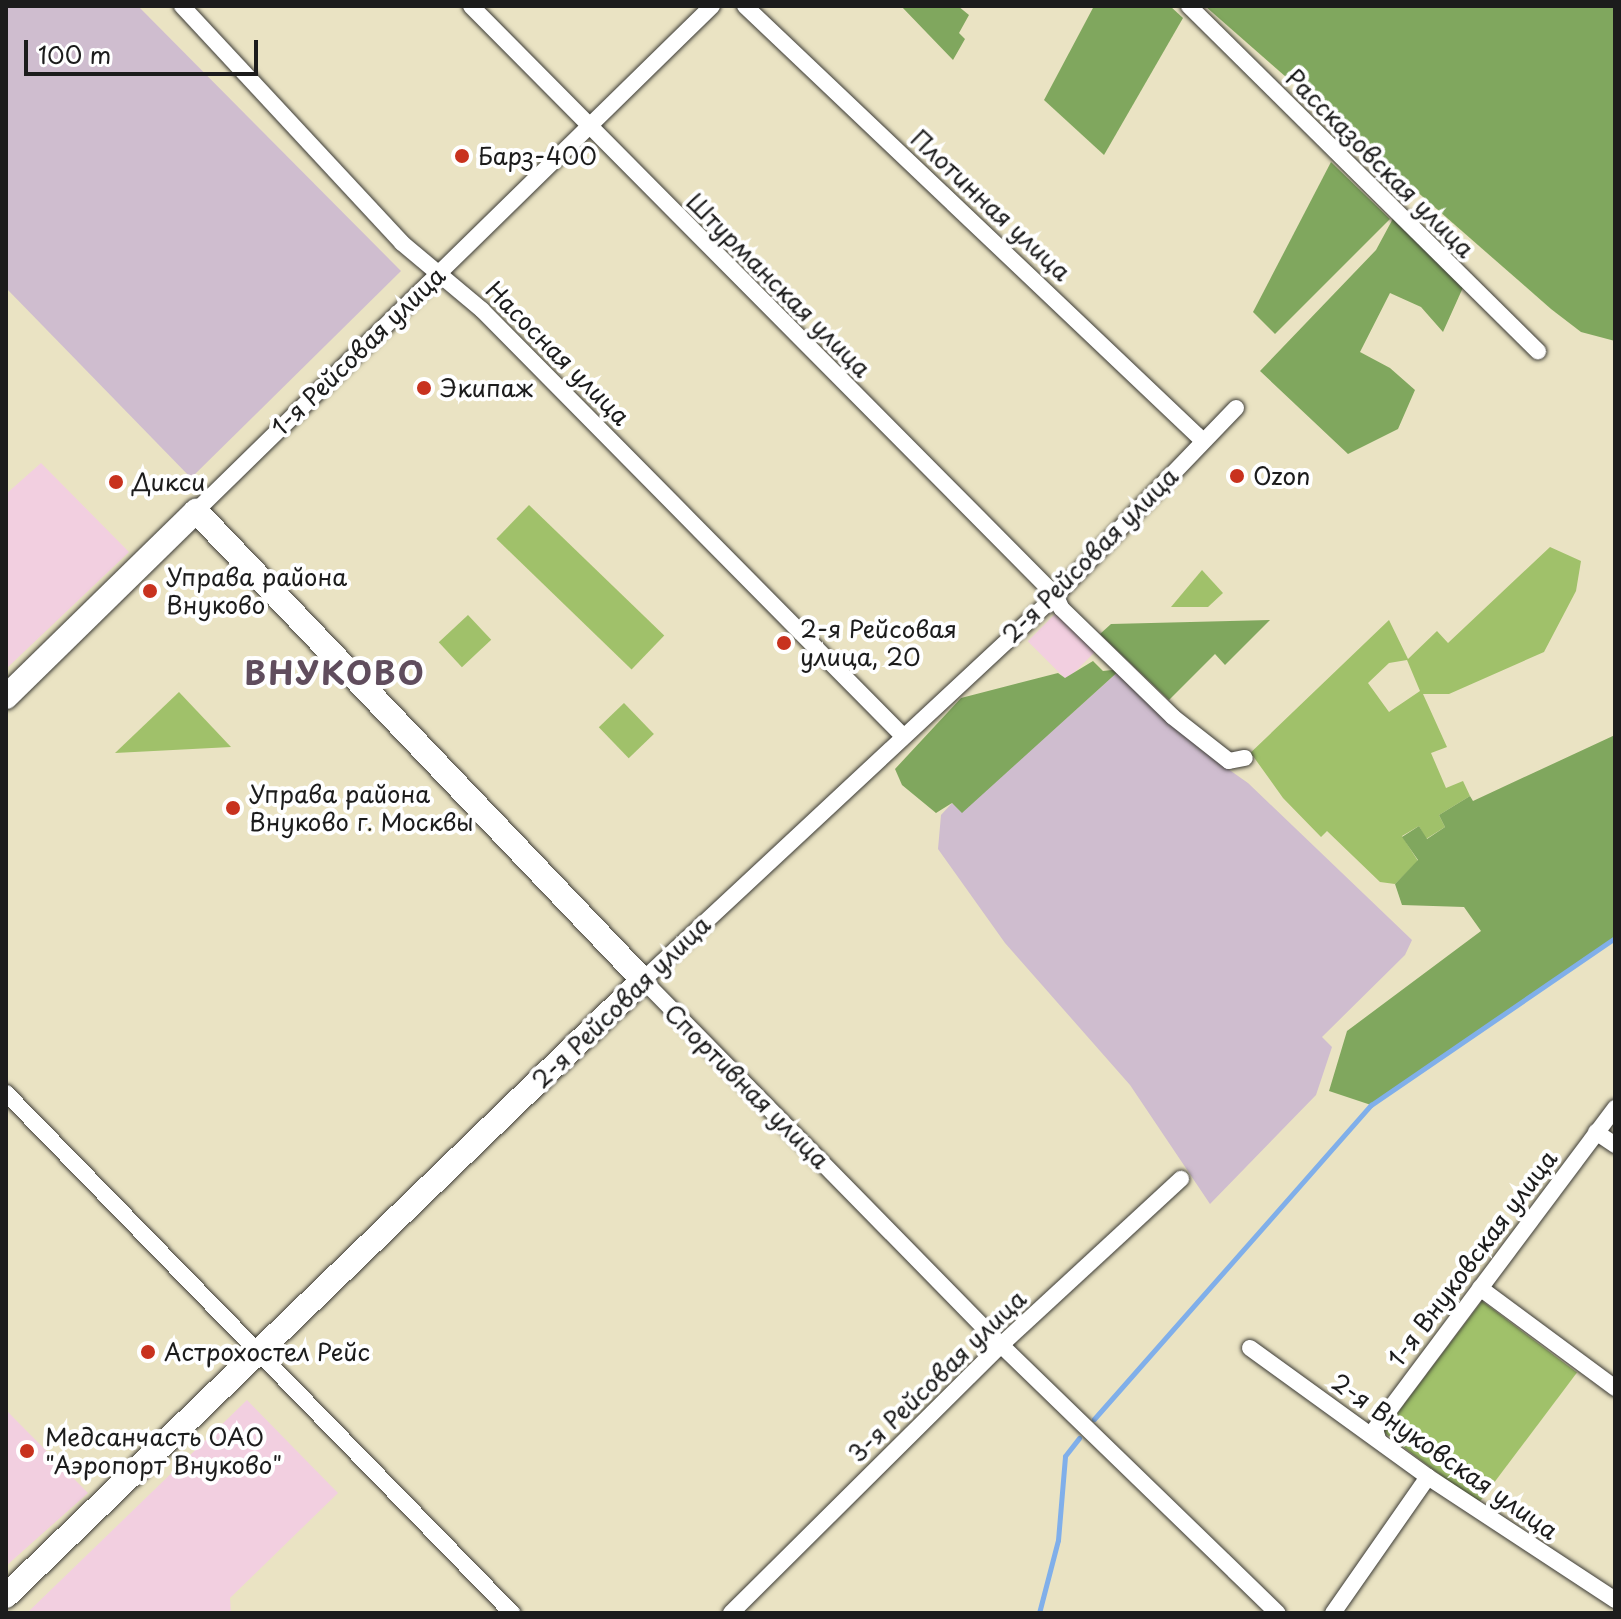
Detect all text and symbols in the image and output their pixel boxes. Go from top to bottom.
scale bar [28,24,262,74]
text: 100 m [38,36,111,72]
street label: Рассказовская улица [1279,62,1481,264]
street label: Плотинная улица [905,123,1077,287]
place label: Барз-400 [478,142,597,170]
marker: Барз-400 [453,147,471,165]
street label: Штурманская улица [681,187,877,383]
street label: 1-я Рейсовая улица [265,260,451,442]
street label: Насосная улица [480,275,636,431]
place label: Экипаж [440,374,533,402]
marker: Экипаж [415,379,433,397]
street label: 2-я Рейсовая улица [996,461,1184,649]
place label: Ozon [1253,462,1310,490]
marker: Ozon [1228,467,1246,485]
place label: Дикси [132,468,205,496]
marker: Дикси [107,473,125,491]
place label: Управа района Внуково [166,563,348,619]
marker: Управа района Внуково [141,582,159,600]
place label: 2-я Рейсовая улица, 20 [800,615,957,671]
marker: 2-я Рейсовая улица, 20 [775,634,793,652]
district label: ВНУКОВО [244,653,426,691]
place label: Управа района Внуково г. Москвы [249,780,473,836]
marker: Управа района Внуково г. Москвы [224,799,242,817]
street label: 2-я Рейсовая улица [526,909,716,1095]
street label: Спортивная улица [658,997,836,1175]
street label: 1-я Внуковская улица [1381,1144,1563,1372]
street label: 3-я Рейсовая улица [842,1284,1032,1468]
place label: Астрохостел Рейс [164,1338,370,1366]
marker: Астрохостел Рейс [139,1343,157,1361]
street label: 2-я Внуковская улица [1326,1367,1564,1545]
place label: Медсанчасть ОАО "Аэропорт Внуково" [45,1423,282,1479]
marker: Медсанчасть ОАО "Аэропорт Внуково" [16,1440,38,1462]

